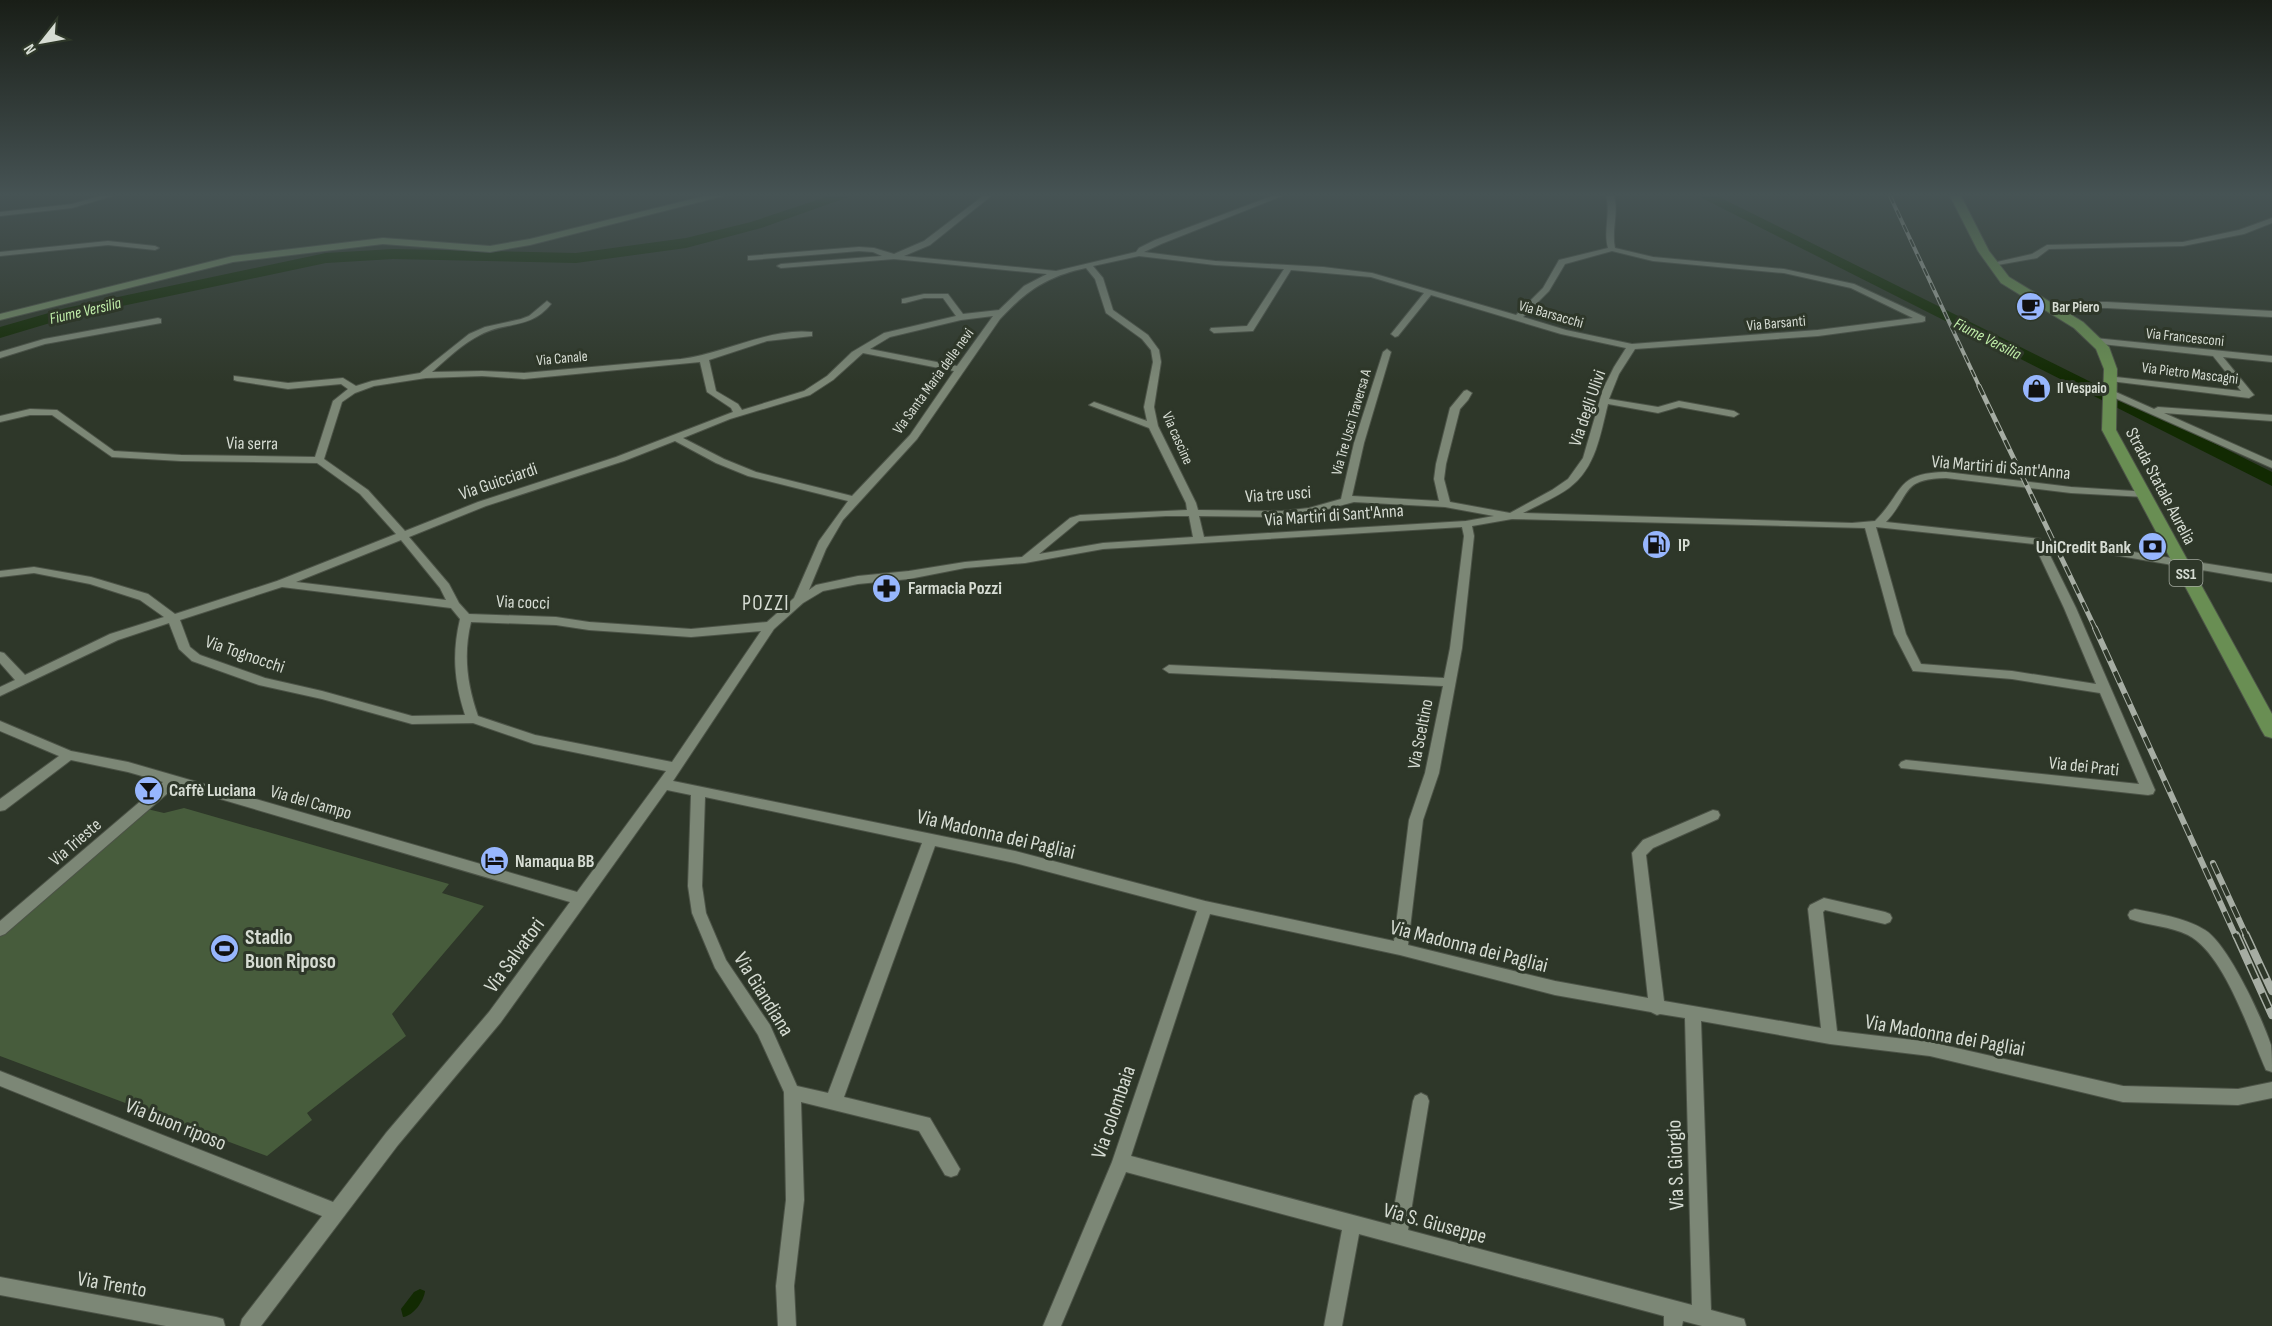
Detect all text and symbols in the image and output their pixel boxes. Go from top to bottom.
north arrow [12,12,72,72]
text: N [20,40,41,58]
cafe icon: Bar Piero [2015,291,2047,323]
water label: Fiume Versilia [48,294,123,329]
street label: Via Barsacchi [1516,296,1586,333]
place label: Bar Piero [2052,298,2100,317]
street label: Via Barsanti [1746,311,1807,336]
water label: Fiume Versilia [1951,314,2025,365]
street label: Via Santa Maria delle nevi [889,324,978,438]
street label: Via Francesconi [2145,324,2225,351]
street label: Via Canale [536,347,589,370]
street label: Via Pietro Mascagni [2141,358,2239,389]
street label: Via Tre Usci Traversa A [1327,366,1376,477]
street label: Via degli Ulivi [1565,367,1610,449]
shop icon: Il Vespaio [2020,372,2052,404]
place label: Il Vespaio [2057,379,2107,398]
street label: Via cascine [1157,409,1198,468]
street label: Strada Statale Aurelia [2121,424,2200,548]
street label: Via serra [226,433,278,454]
street label: Via Martiri di Sant'Anna [1931,451,2071,484]
street label: Via Guicciardi [456,458,540,505]
street label: Via tre usci [1244,482,1312,507]
street label: Via Martiri di Sant'Anna [1264,500,1404,531]
fuel station icon: IP [1641,529,1673,561]
bank icon: UniCredit Bank [2136,531,2168,563]
place label: IP [1678,535,1690,556]
place label: UniCredit Bank [2036,537,2131,558]
road number: SS1 [2170,560,2202,586]
pharmacy icon: Farmacia Pozzi [871,572,903,604]
place label: Farmacia Pozzi [908,578,1002,599]
street label: Via cocci [496,591,550,614]
district label: POZZI [742,591,790,616]
street label: Via Tognocchi [202,631,287,678]
street label: Via Sceltino [1403,697,1438,771]
street label: Via dei Prati [2048,752,2120,781]
bar icon: Caffè Luciana [132,774,164,806]
place label: Caffè Luciana [169,780,256,801]
street label: Via del Campo [268,781,354,824]
street label: Via Madonna dei Pagliai [914,804,1078,865]
street label: Via Trieste [45,814,106,871]
hotel icon: Namaqua BB [478,845,510,877]
place label: Namaqua BB [515,851,595,872]
street label: Via Salvatori [479,913,550,998]
street label: Via Madonna dei Pagliai [1387,915,1550,978]
place label: Stadio Buon Riposo [245,925,336,974]
sports icon: Stadio Buon Riposo [208,933,240,965]
street label: Via Giandiana [728,948,799,1041]
street label: Via Madonna dei Pagliai [1863,1009,2027,1062]
street label: Via colombaia [1086,1062,1141,1162]
street label: Via buon riposo [122,1093,230,1156]
street label: Via S. Giorgio [1661,1119,1690,1211]
street label: Via S. Giuseppe [1380,1198,1489,1249]
street label: Via Trento [75,1266,149,1303]

